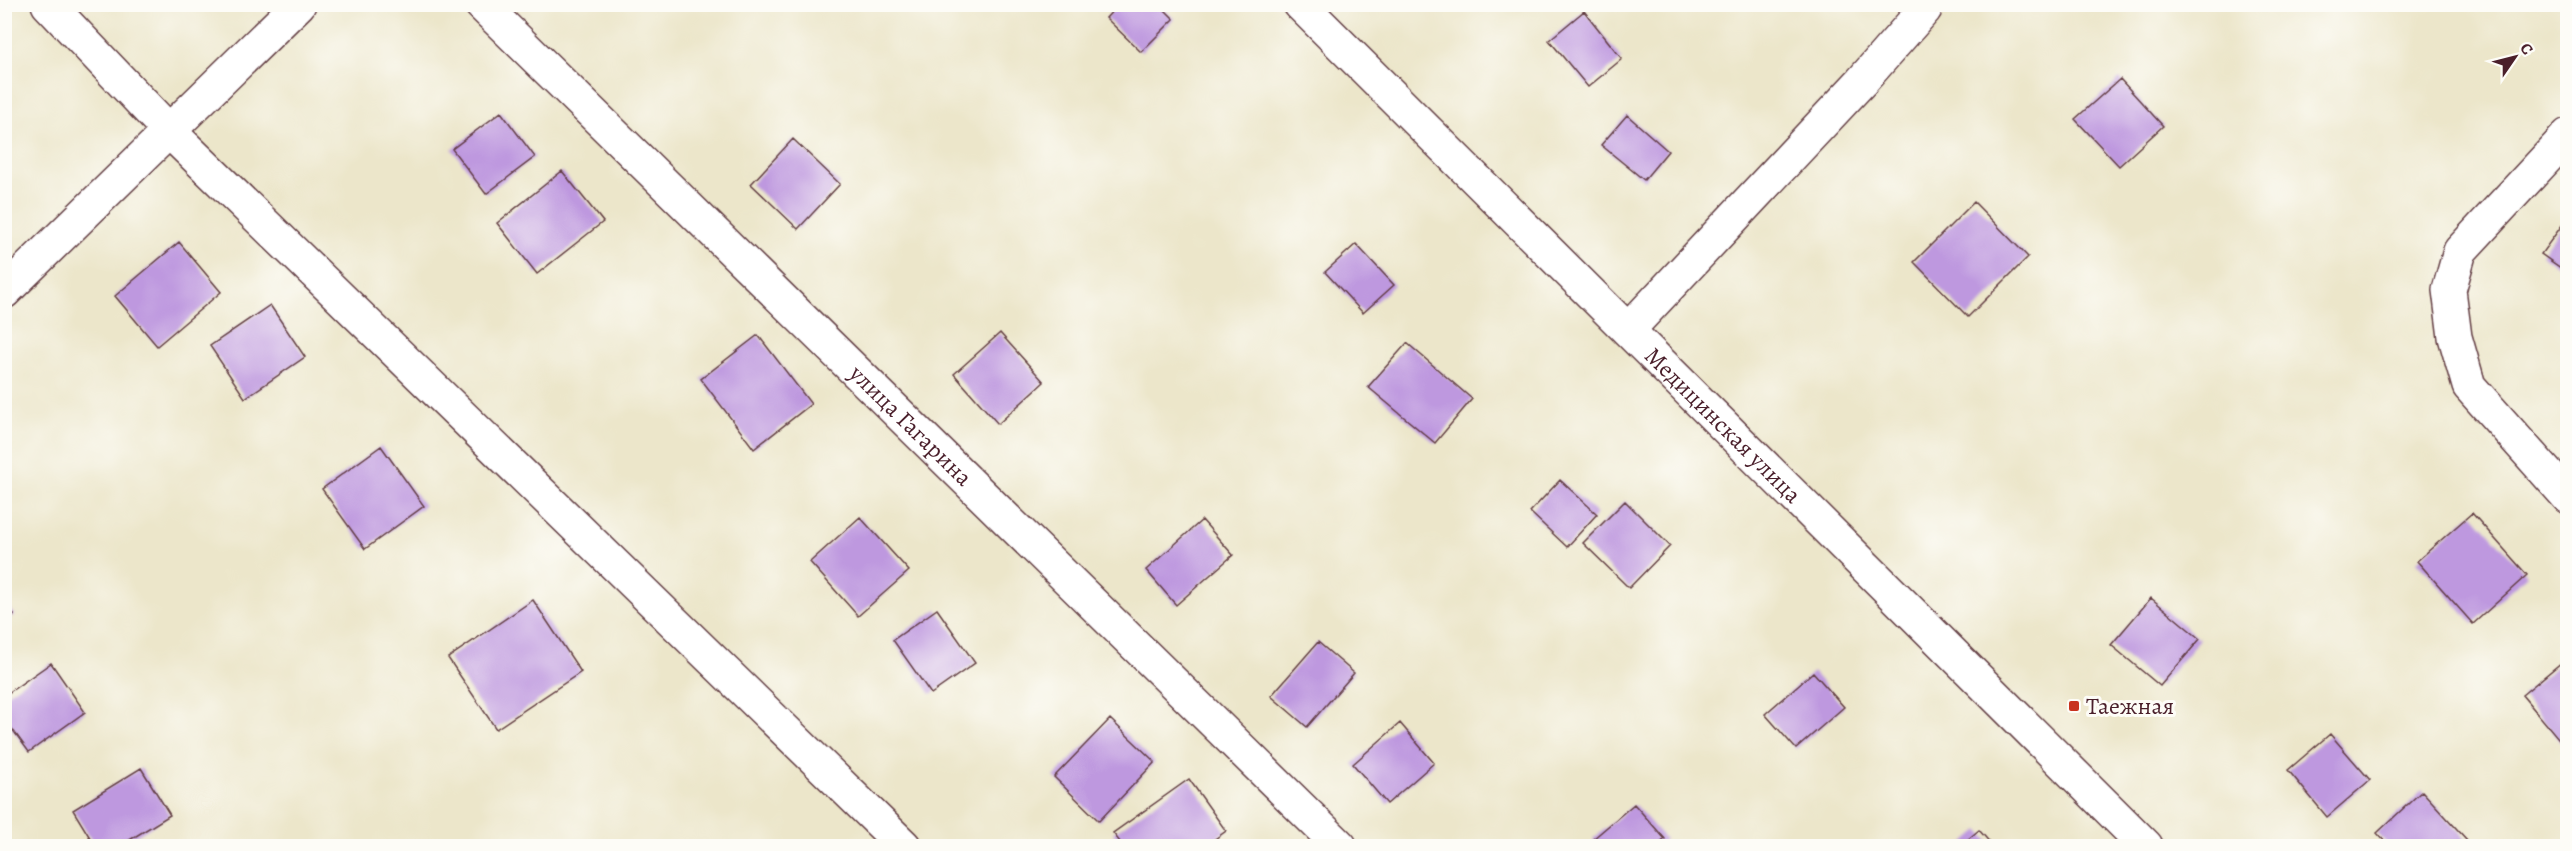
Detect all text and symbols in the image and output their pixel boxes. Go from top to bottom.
north arrow [2485,27,2545,87]
text: С [2515,39,2538,59]
street label: Медицинская улица [1638,340,1809,510]
street label: улица Гагарина [842,357,979,493]
place label: Таежная [2086,690,2174,722]
marker: Таежная [2067,699,2081,713]

